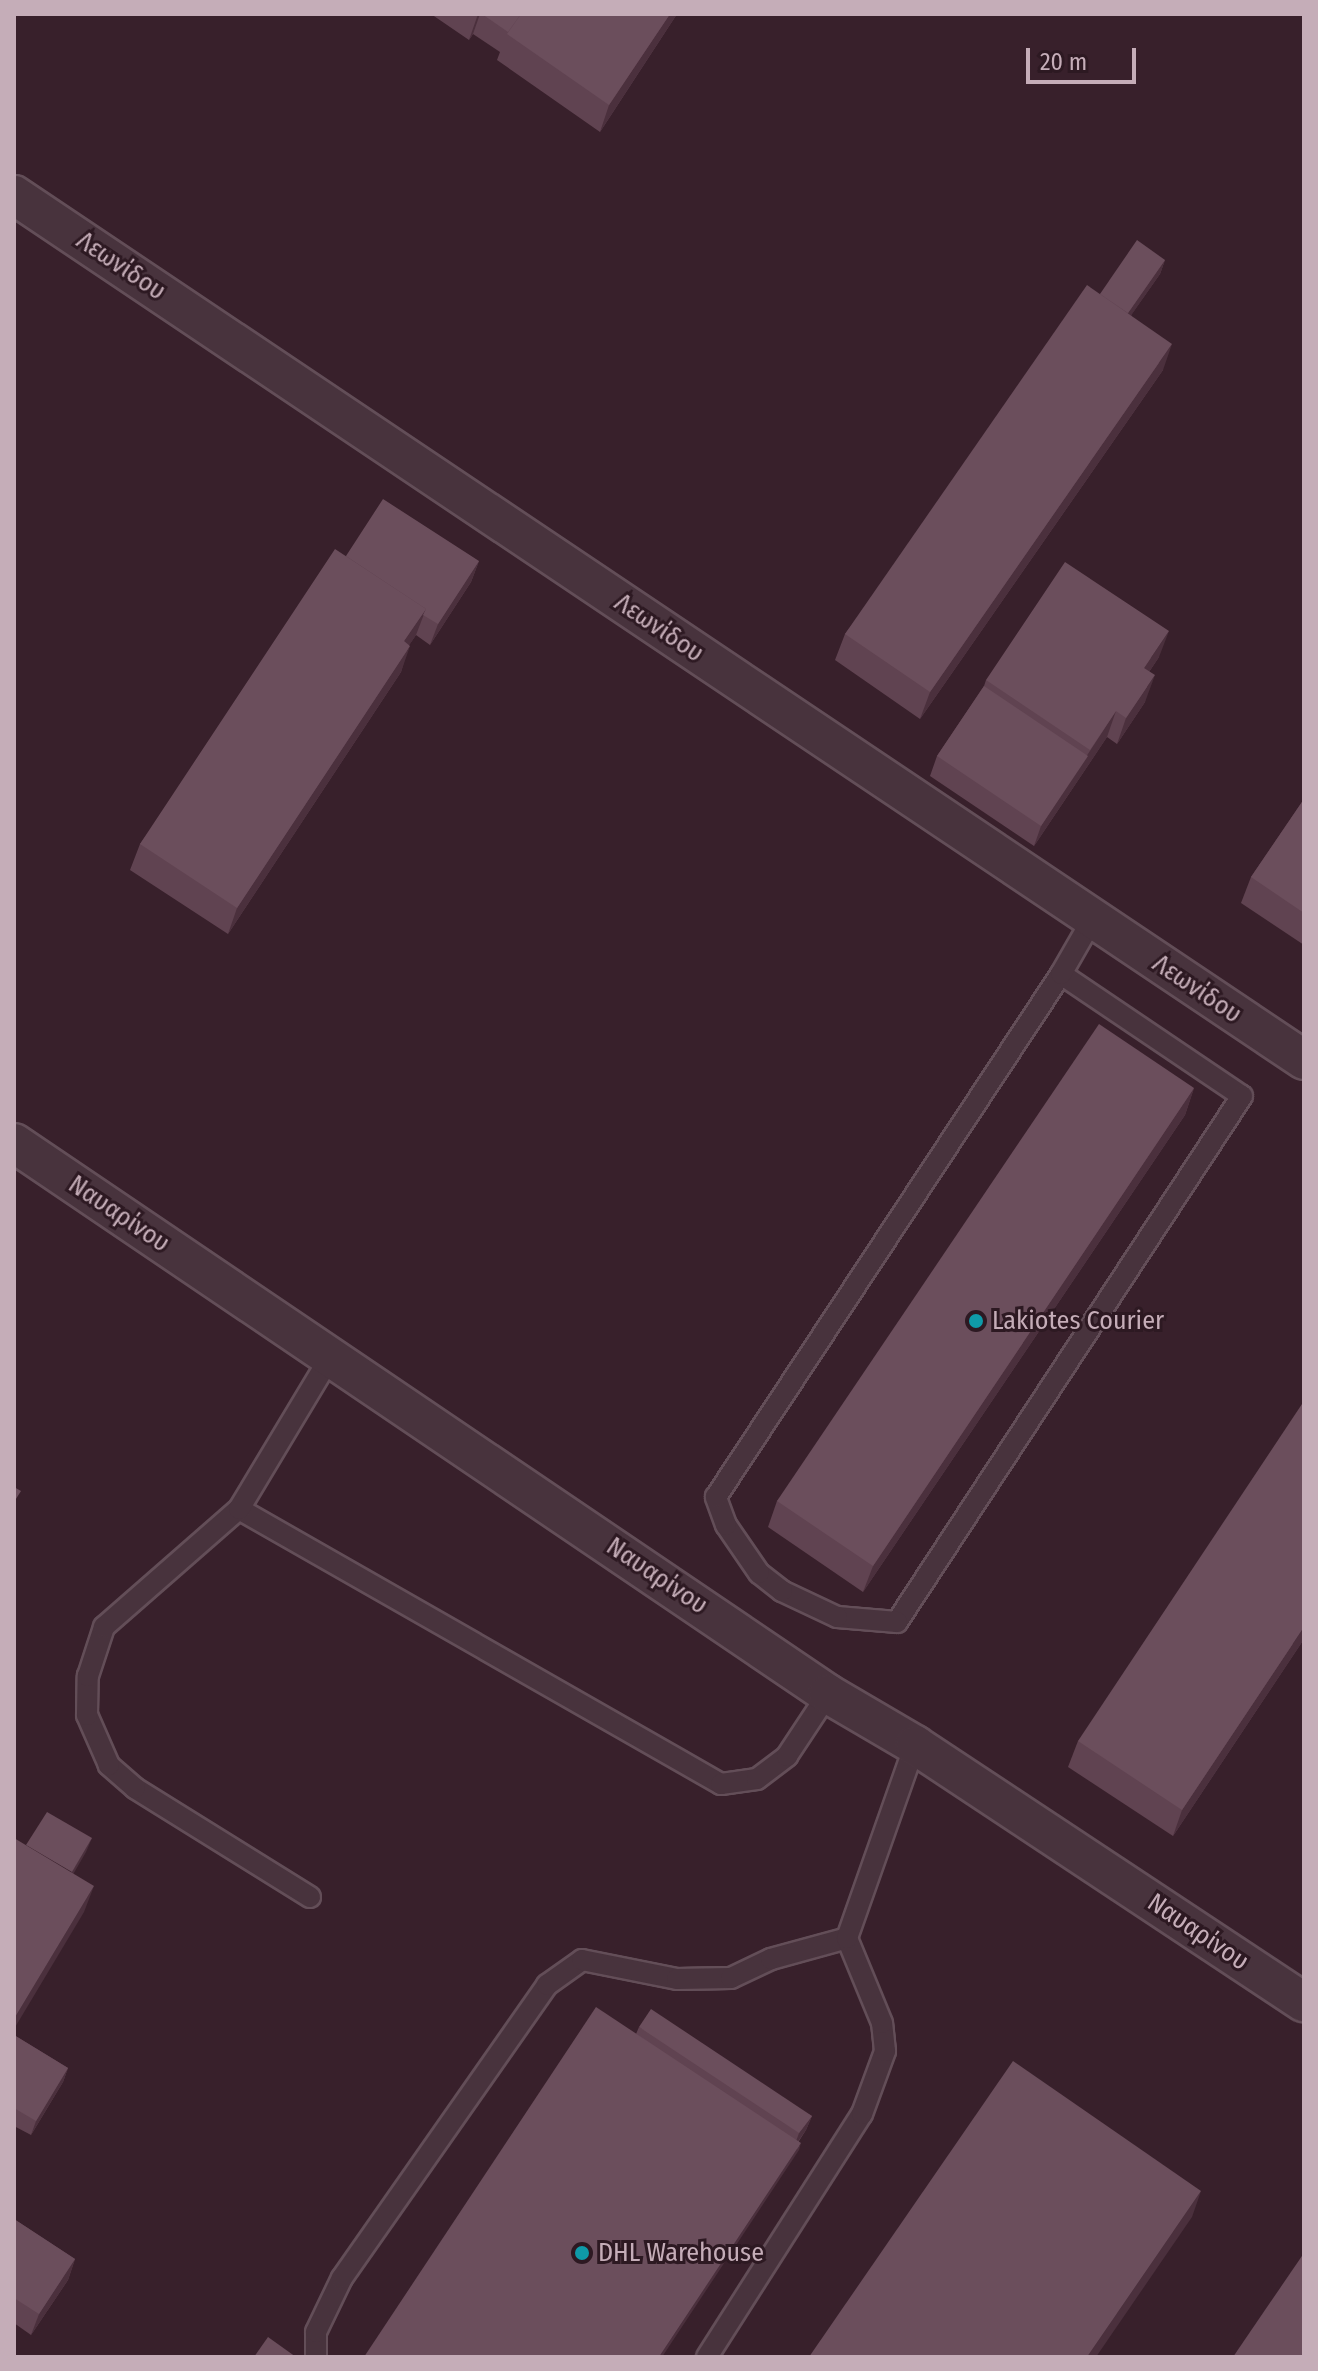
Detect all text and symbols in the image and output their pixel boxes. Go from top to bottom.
scale bar [1030,32,1140,82]
text: 20 m [1040,48,1087,76]
street label: Λεωνίδου [71,225,171,307]
street label: Λεωνίδου [609,587,709,669]
street label: Λεωνίδου [1147,948,1247,1030]
street label: Ναυαρίνου [63,1169,175,1259]
place label: Lakiotes Courier [992,1305,1164,1337]
marker: Lakiotes Courier [967,1312,985,1330]
street label: Ναυαρίνου [601,1531,713,1621]
street label: Ναυαρίνου [1142,1887,1254,1977]
place label: DHL Warehouse [598,2237,764,2269]
marker: DHL Warehouse [573,2244,591,2262]

